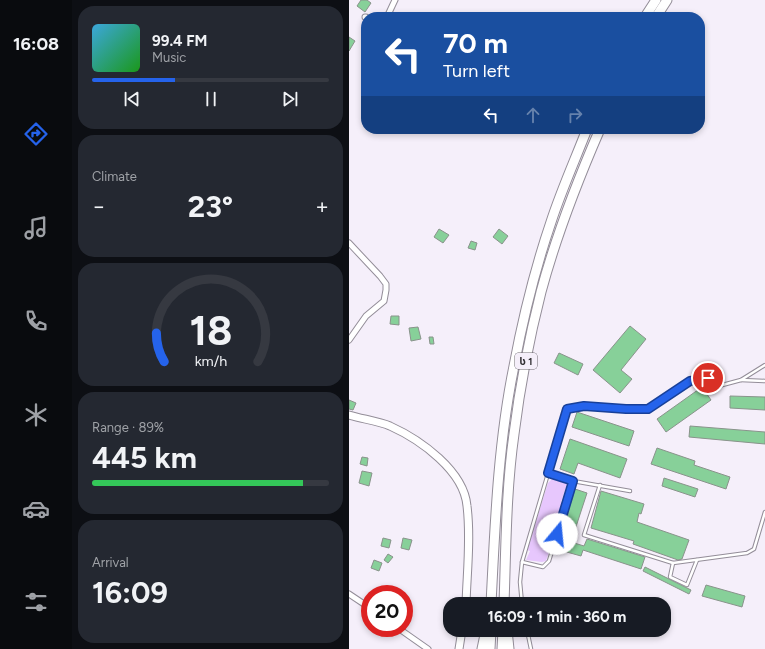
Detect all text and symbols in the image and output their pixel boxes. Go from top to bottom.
text: 70 m [443,26,508,60]
icon: left [377,28,429,80]
text: 99.4 FM [152,32,207,50]
text: 16:08 [13,33,59,55]
text: Music [152,50,186,65]
text: Turn left [443,60,510,82]
icon: previous [121,88,143,110]
icon: pause [200,88,222,110]
icon: next [279,88,301,110]
icon: left [480,104,502,126]
icon: ahead [522,104,544,126]
icon: right [564,104,586,126]
icon: directions [22,120,50,148]
text: Climate [92,169,137,184]
text: 23° [188,188,233,225]
text: − [92,193,106,220]
text: + [315,193,329,220]
icon: music [22,214,50,242]
text: 18 [189,305,232,355]
icon: phone [22,307,50,335]
text: km/h [194,352,227,370]
road number: ს 1 [515,353,537,369]
pin [691,361,725,395]
icon: arrive [697,367,719,389]
icon: climate [22,401,50,429]
text: Range · 89% [92,420,164,435]
text: 445 km [92,439,197,476]
icon: car [22,495,50,523]
position arrow [536,513,578,555]
text: Arrival [92,555,129,570]
text: 16:09 [92,574,168,611]
speed limit sign: 20 [361,585,413,637]
icon: filters [22,588,50,616]
text: 16:09 · 1 min · 360 m [488,608,626,626]

